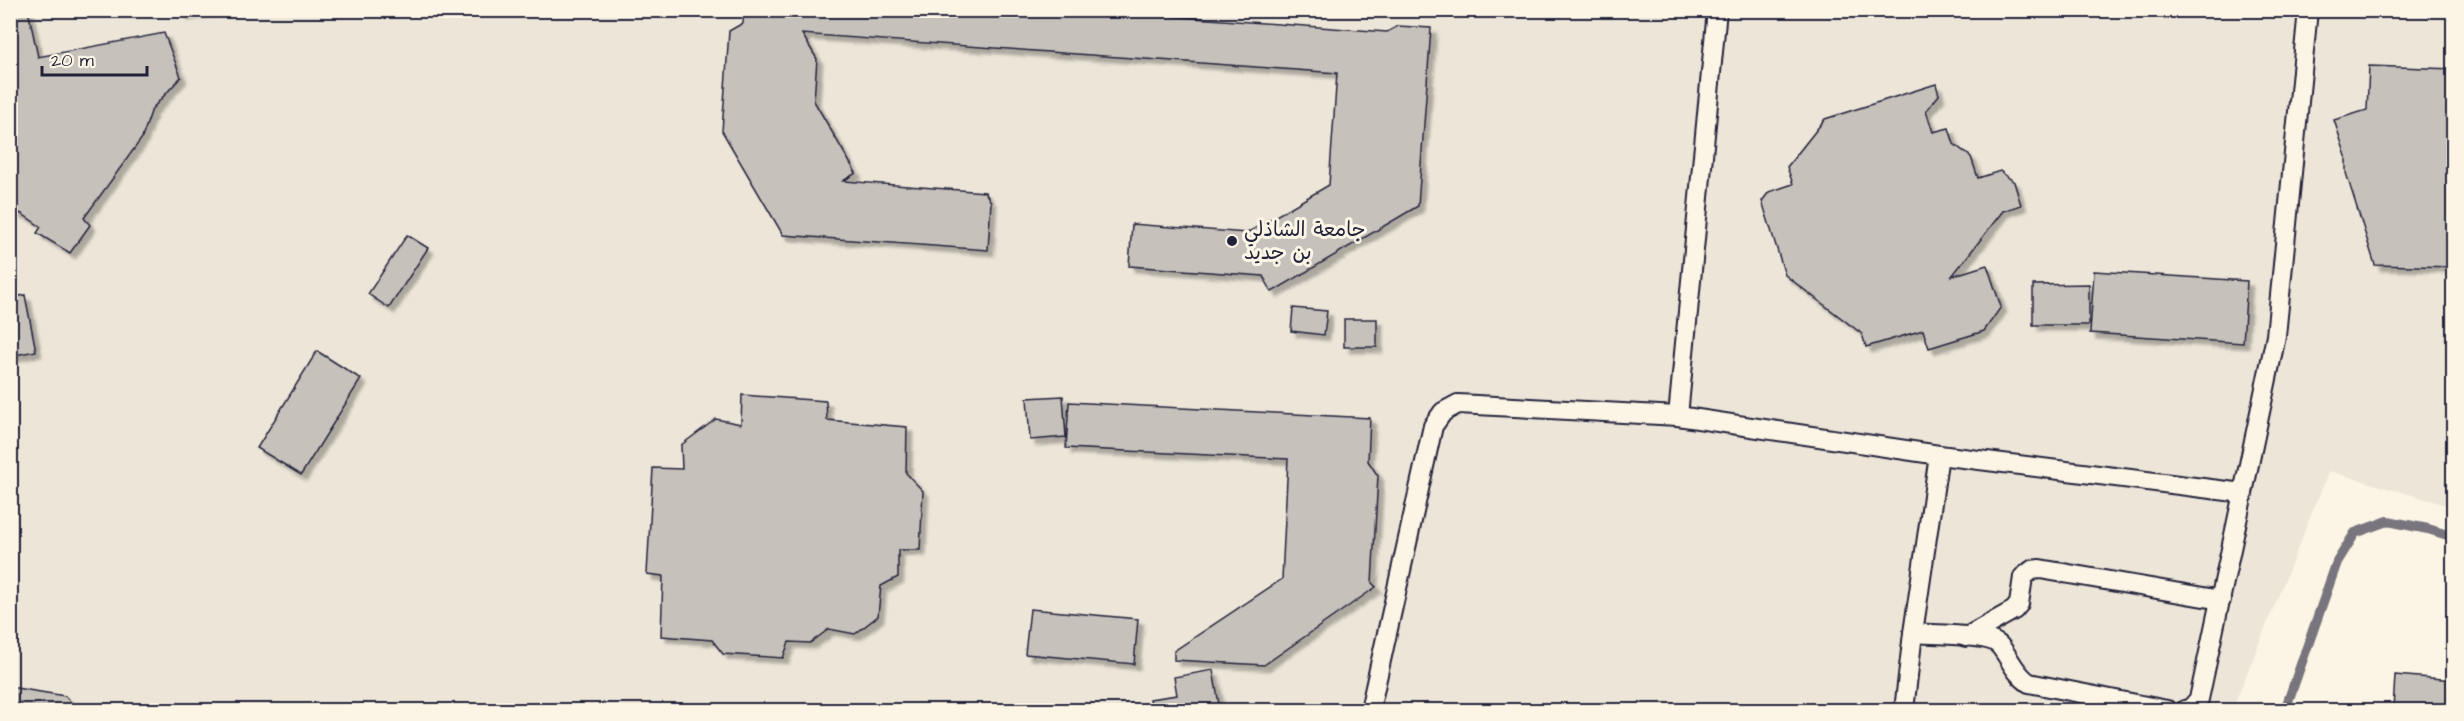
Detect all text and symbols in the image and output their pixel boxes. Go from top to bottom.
scale bar [42,39,147,77]
text: 20 m [51,48,94,73]
place label: جامعة الشاذلي بن جديد [1244,216,1365,267]
marker: جامعة الشاذلي بن جديد [1225,234,1239,248]

